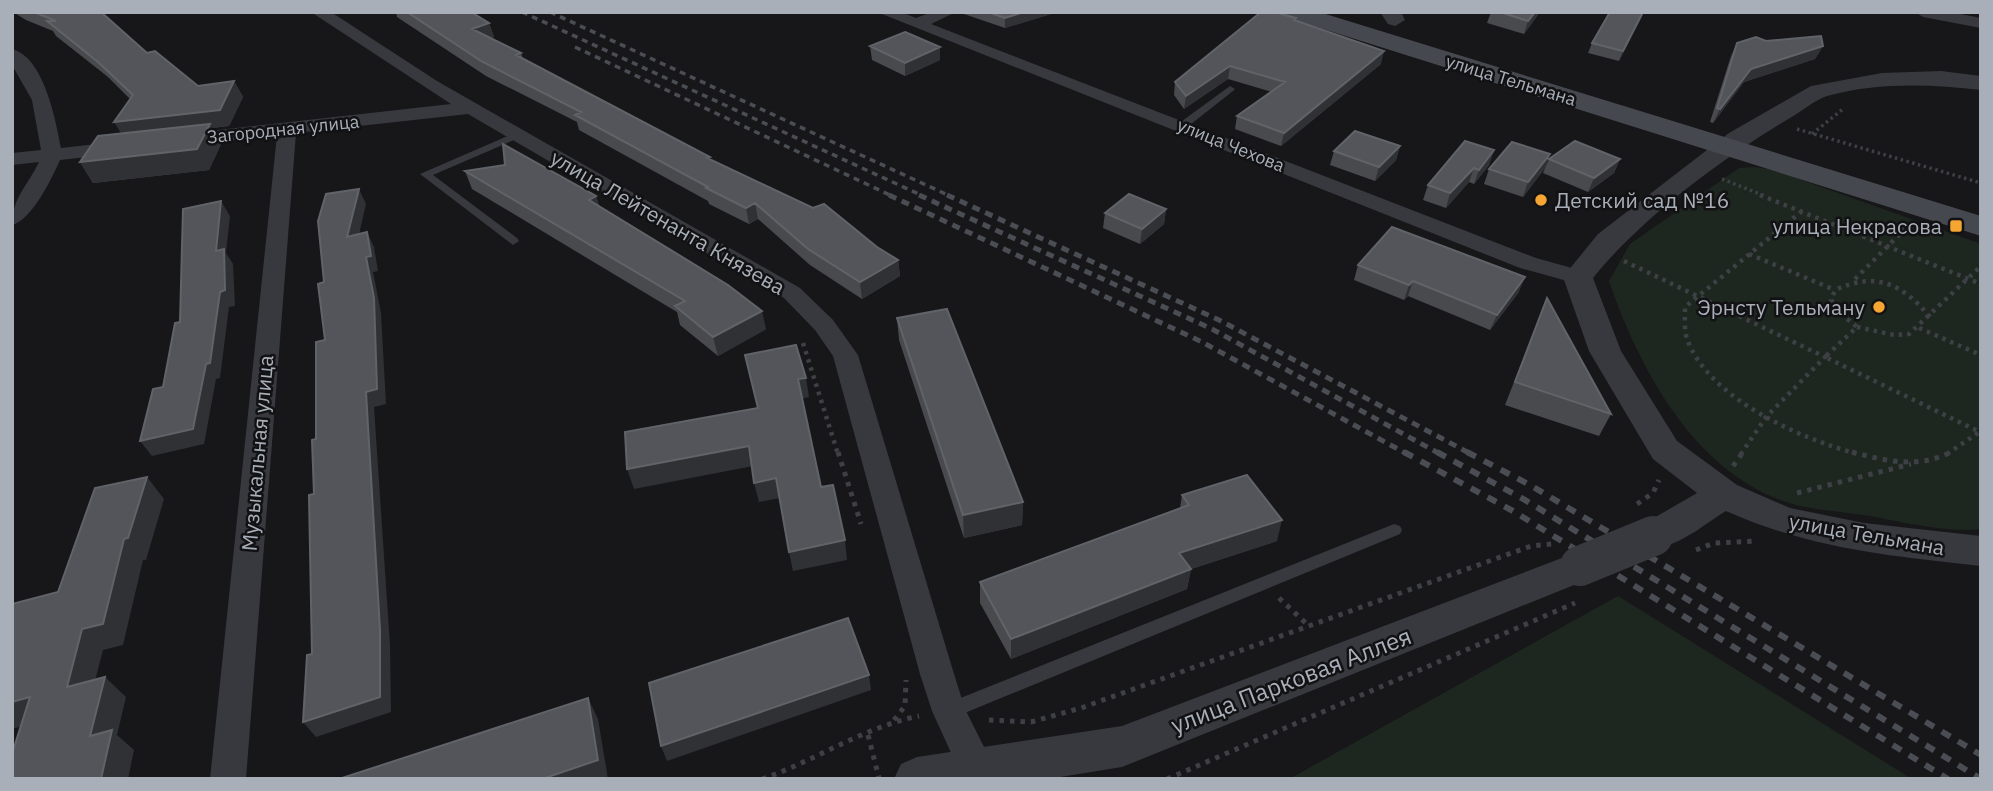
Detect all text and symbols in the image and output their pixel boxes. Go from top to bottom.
street label: улица Тельмана [1443,49,1579,111]
street label: Загородная улица [206,110,361,148]
street label: улица Чехова [1174,113,1288,177]
street label: улица Лейтенанта Князева [546,143,790,301]
place label: Детский сад №16 [1555,186,1729,214]
marker: Детский сад №16 [1533,192,1549,208]
place label: улица Некрасова [1773,212,1942,240]
marker: улица Некрасова [1948,218,1964,234]
place label: Эрнсту Тельману [1697,293,1866,321]
marker: Эрнсту Тельману [1871,299,1887,315]
street label: Музыкальная улица [234,354,280,552]
street label: улица Тельмана [1787,507,1947,561]
street label: улица Парковая Аллея [1166,619,1416,741]

